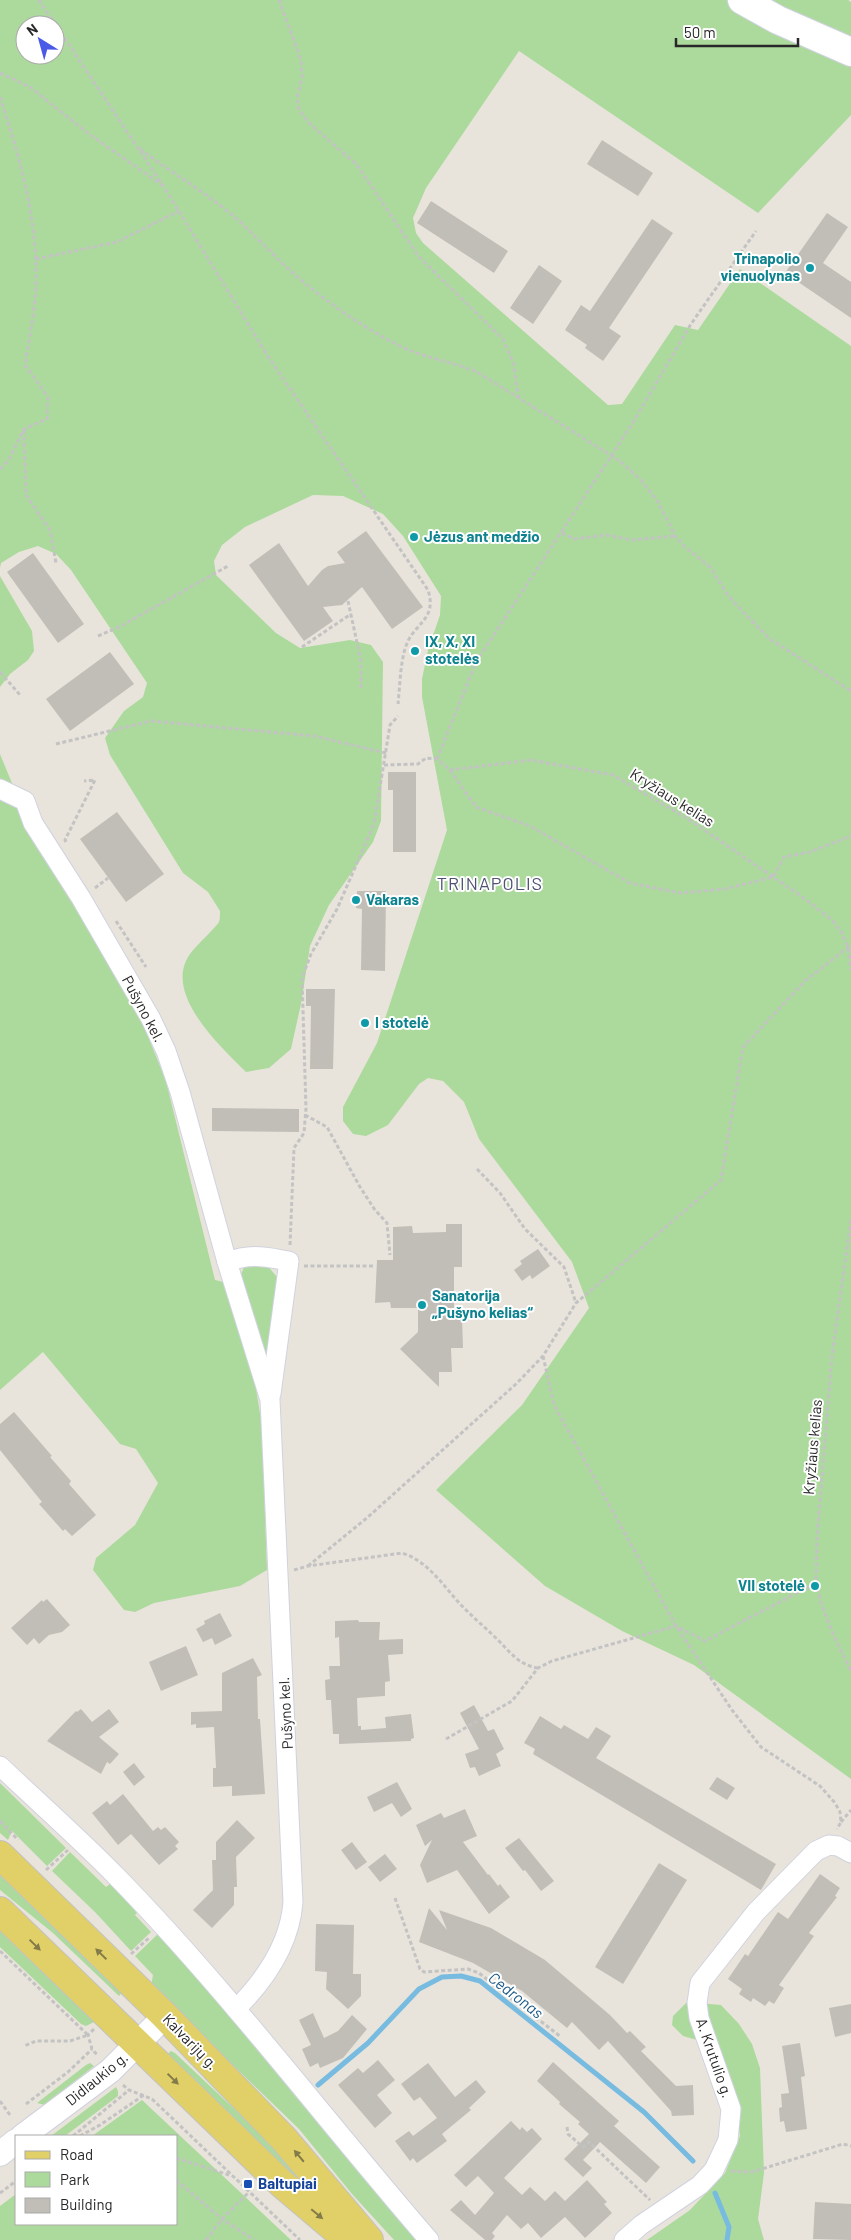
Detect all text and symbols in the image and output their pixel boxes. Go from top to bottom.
north arrow [15,15,65,65]
scale bar [676,15,798,47]
text: N [23,20,41,39]
text: 50 m [684,23,716,41]
place label: Trinapolio vienuolynas [721,249,800,284]
marker: Trinapolio vienuolynas [804,262,816,274]
place label: Jėzus ant medžio [424,527,540,545]
marker: Jėzus ant medžio [408,531,420,543]
place label: IX, X, XI stotelės [425,632,480,667]
marker: IX, X, XI stotelės [409,645,421,657]
street label: Kryžiaus kelias [627,764,718,830]
district label: TRINAPOLIS [437,872,543,894]
place label: Vakaras [366,890,420,908]
marker: Vakaras [350,894,362,906]
street label: Pušyno kel. [119,972,169,1045]
place label: I stotelė [375,1013,429,1031]
marker: I stotelė [359,1017,371,1029]
place label: Sanatorija „Pušyno kelias“ [432,1286,533,1321]
marker: Sanatorija „Pušyno kelias“ [416,1299,428,1311]
street label: Kryžiaus kelias [799,1398,825,1495]
place label: VII stotelė [738,1576,805,1594]
marker: VII stotelė [809,1580,821,1592]
street label: Pušyno kel. [274,1676,296,1750]
one-way arrow [29,1938,41,1950]
one-way arrow [96,1948,108,1960]
water label: Cedronas [485,1967,548,2022]
street label: Kalvarijų g. [160,2009,222,2073]
street label: A. Krutulio g. [693,2015,737,2100]
street label: Didlaukio g. [62,2048,131,2109]
one-way arrow [167,2073,179,2085]
legend [15,2135,178,2225]
text: Road [60,2145,93,2163]
one-way arrow [293,2150,304,2163]
text: Park [60,2170,90,2188]
place label: Baltupiai [258,2174,317,2192]
marker: Baltupiai [242,2178,254,2190]
text: Building [60,2195,113,2213]
one-way arrow [310,2208,323,2219]

